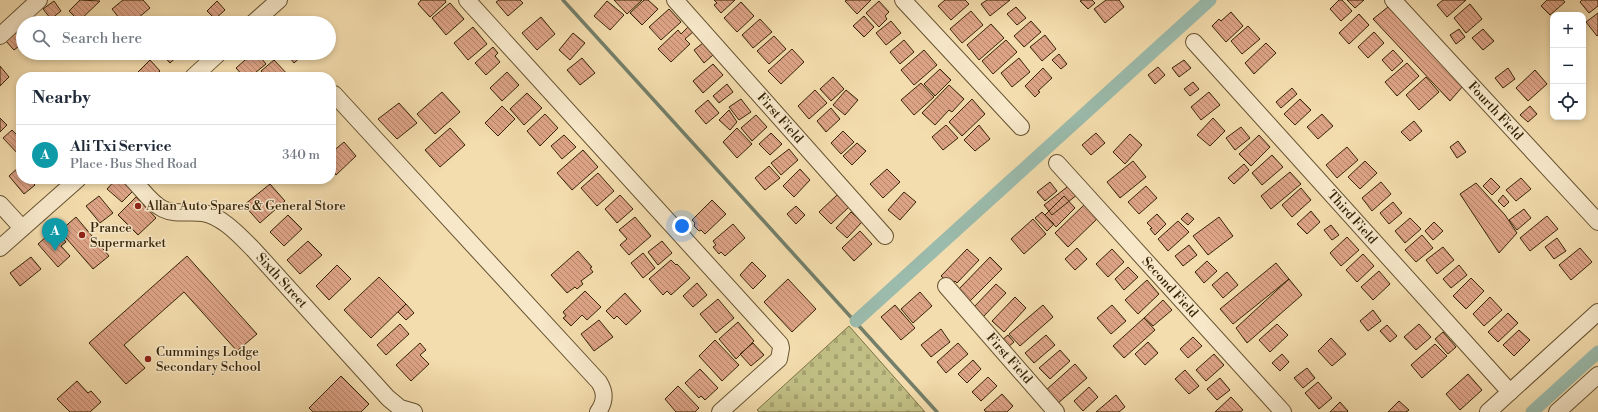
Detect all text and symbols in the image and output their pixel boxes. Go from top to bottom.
map controls [1550,12,1586,120]
button: + [1550,12,1586,48]
search box [16,16,336,60]
icon: search [30,27,52,49]
text: Search here [62,29,142,48]
button: − [1550,48,1586,84]
street label: Fourth Field [1464,78,1527,144]
button: locate [1550,84,1586,120]
text: Nearby [32,87,91,109]
street label: First Field [753,90,807,147]
text: Ali Txi Service [70,137,172,156]
text: A [40,147,50,163]
text: 340 m [282,147,320,163]
text: Place · Bus Shed Road [70,156,197,172]
street label: Third Field [1324,187,1381,248]
place label: Allan Auto Spares & General Store [145,198,346,214]
marker: Allan Auto Spares & General Store [133,201,143,211]
your location [672,216,692,236]
pin: A [42,218,68,251]
place label: Prance Supermarket [90,220,167,251]
marker: Prance Supermarket [77,230,87,240]
street label: Sixth Street [253,250,311,312]
street label: Second Field [1138,254,1202,321]
street label: First Field [983,330,1036,387]
place label: Cummings Lodge Secondary School [156,344,261,375]
marker: Cummings Lodge Secondary School [143,354,153,364]

